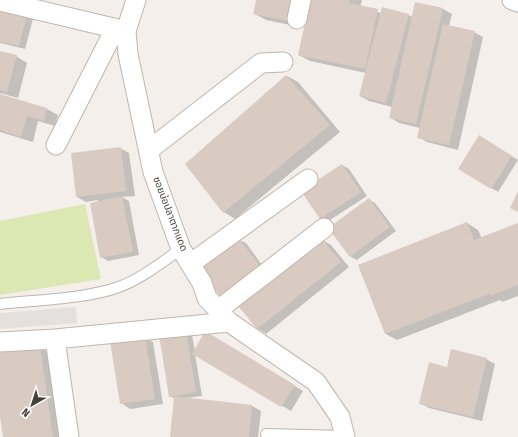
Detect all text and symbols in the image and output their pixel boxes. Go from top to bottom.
street label: ซอยบ่อปลาตากแดด [150,175,191,253]
north arrow [12,385,52,425]
text: N [19,405,33,420]

